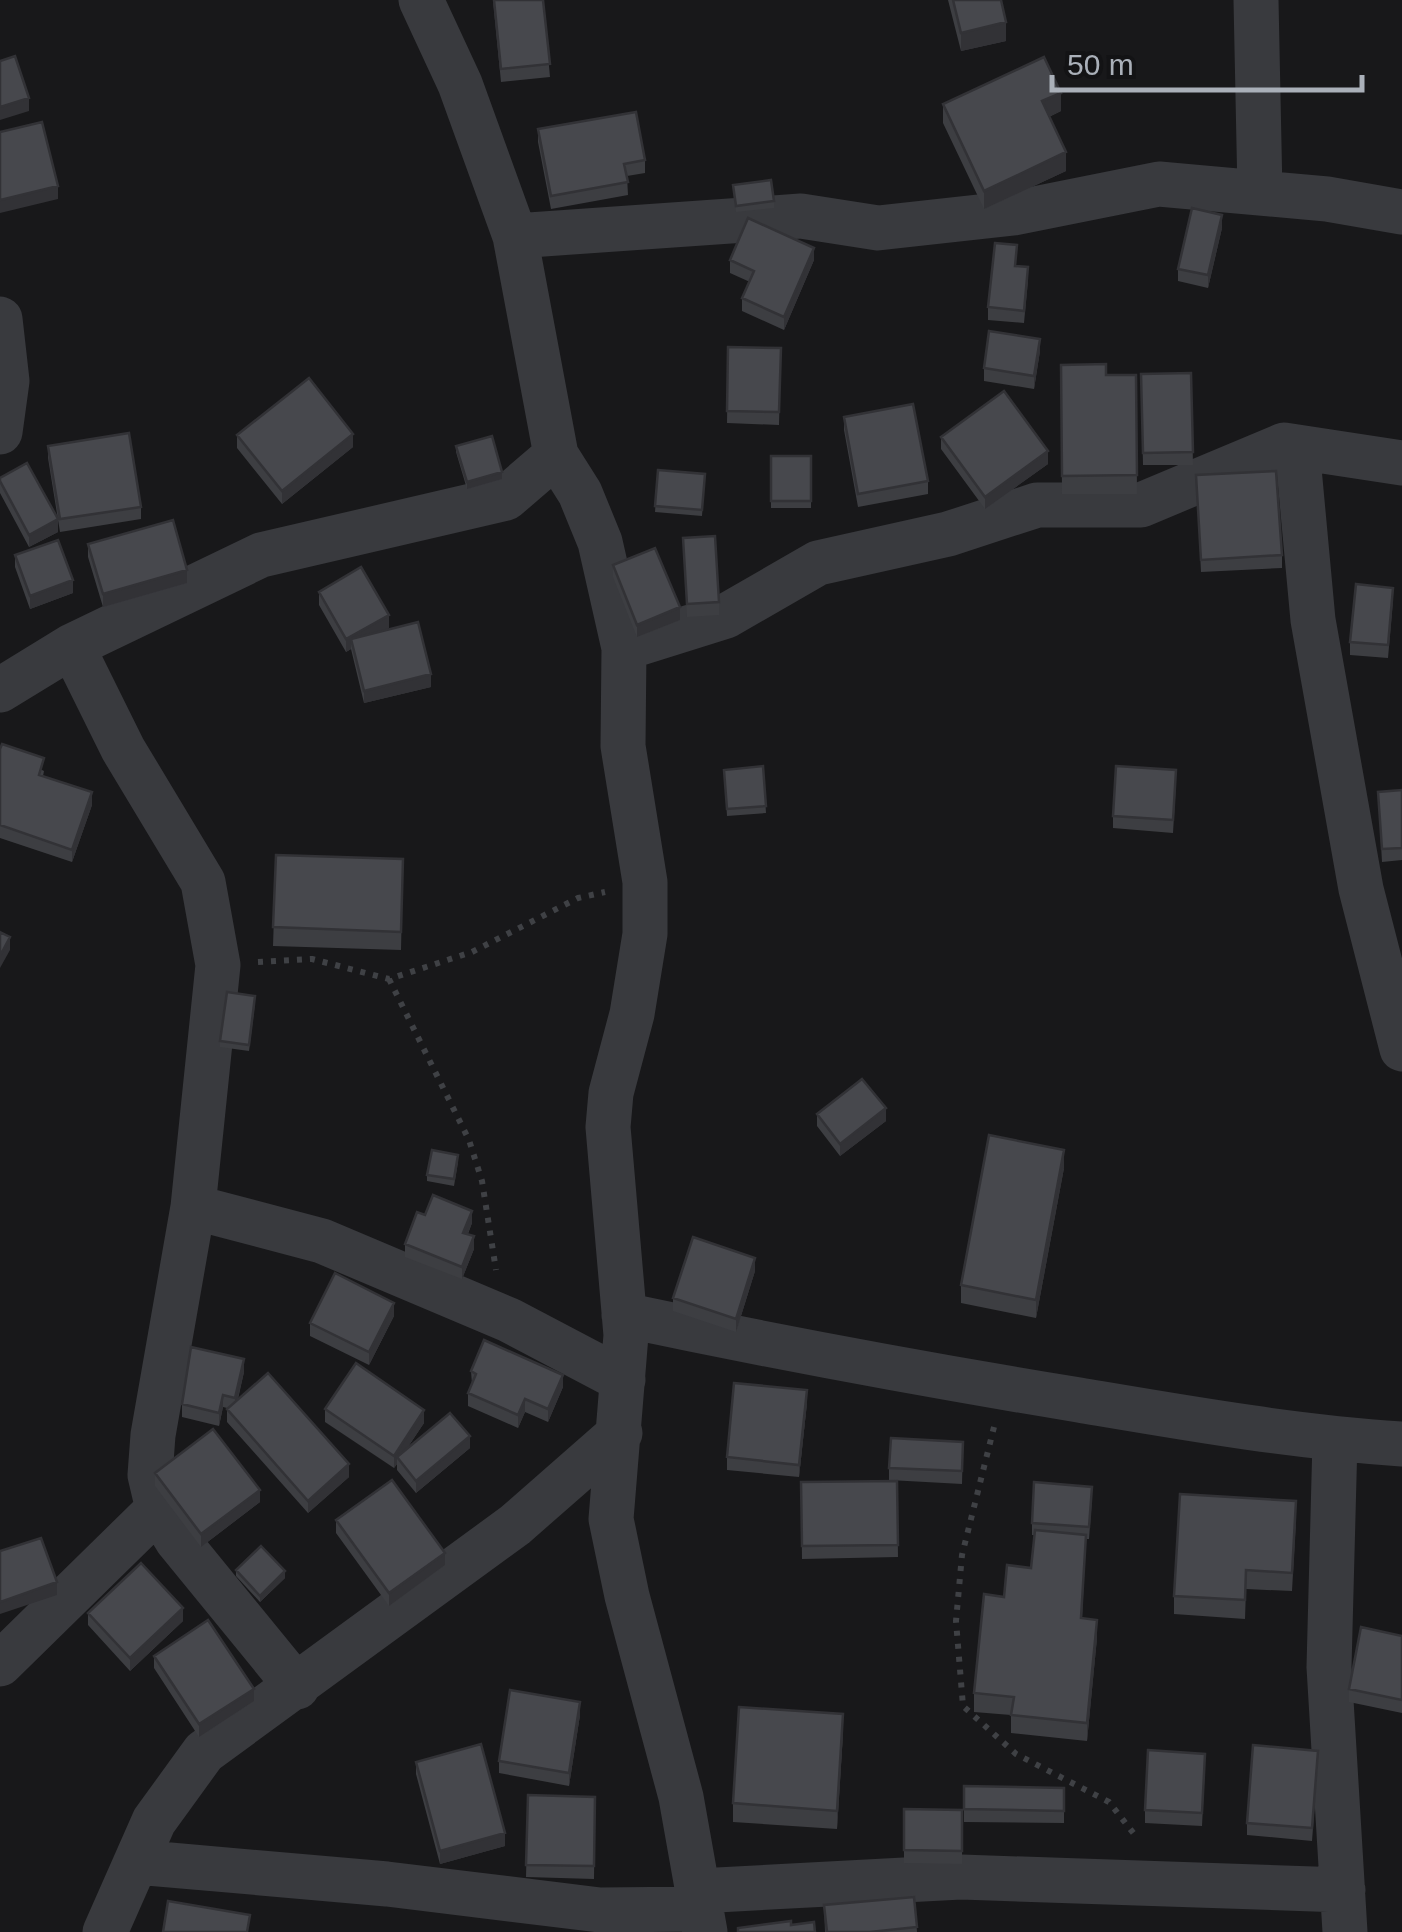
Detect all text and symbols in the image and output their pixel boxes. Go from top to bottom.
scale bar [1052,30,1362,92]
text: 50 m [1067,48,1134,81]

